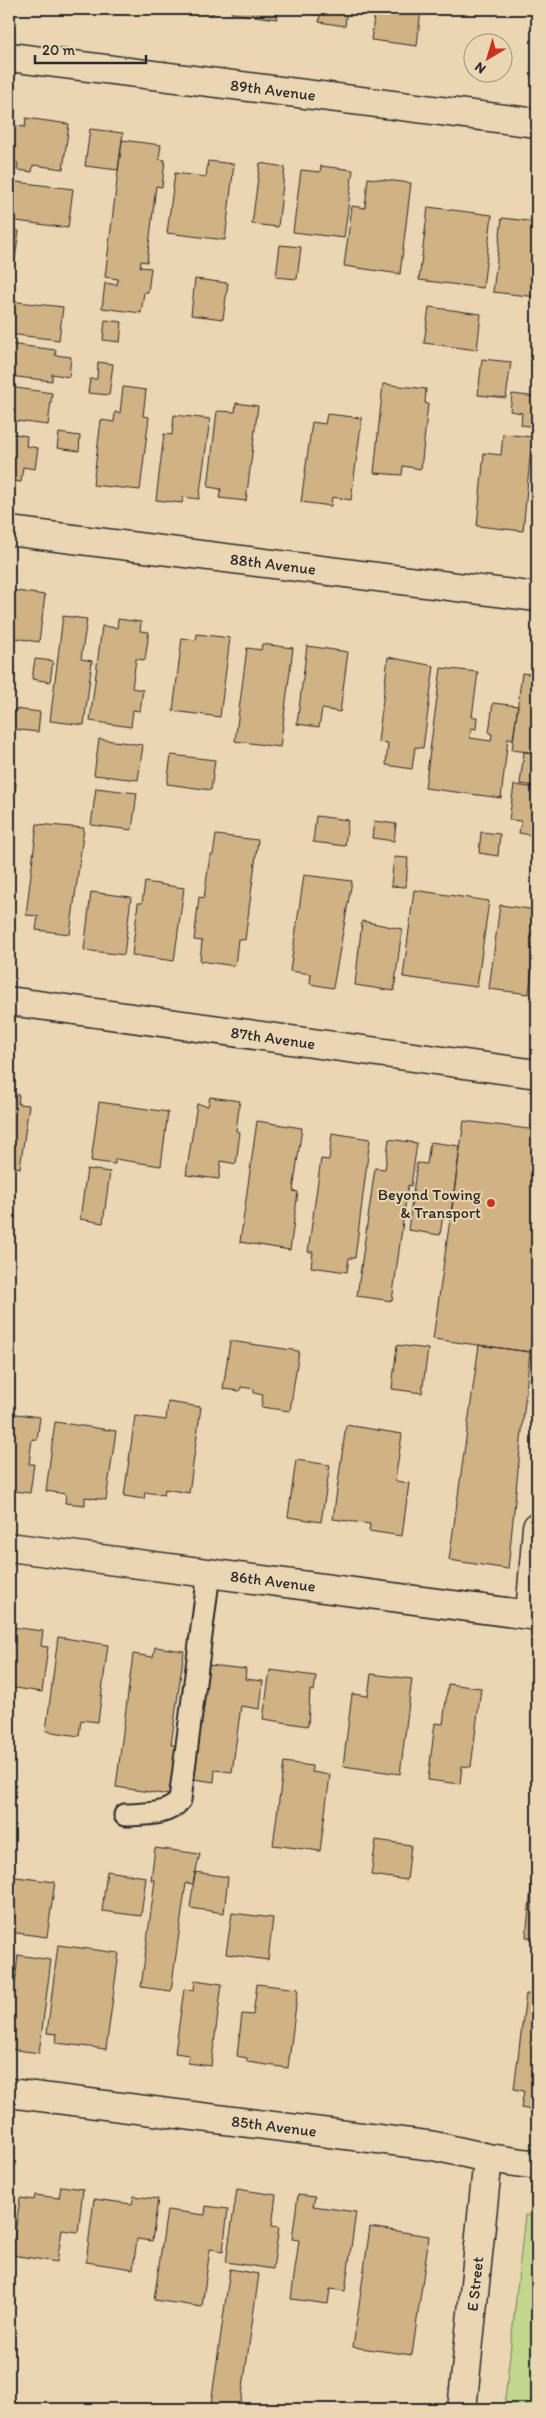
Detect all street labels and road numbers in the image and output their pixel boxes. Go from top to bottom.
street label: 89th Avenue [229,75,317,105]
street label: 88th Avenue [229,549,317,579]
street label: 87th Avenue [229,1023,317,1053]
street label: 86th Avenue [229,1566,317,1596]
street label: 85th Avenue [230,2111,318,2141]
street label: E Street [463,2256,487,2312]

